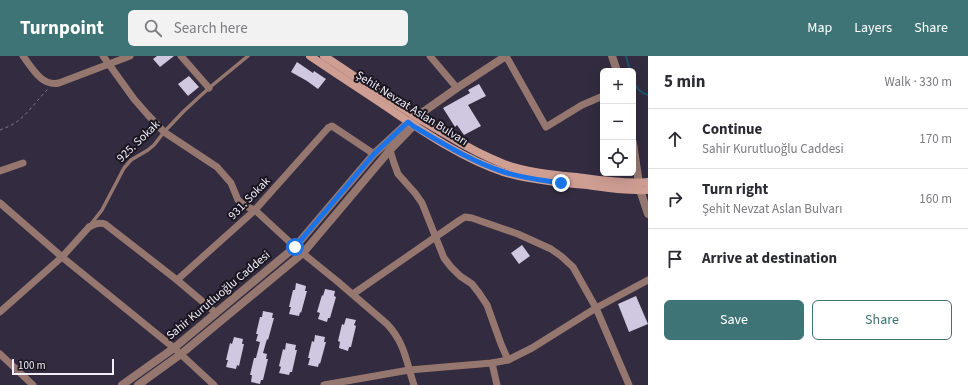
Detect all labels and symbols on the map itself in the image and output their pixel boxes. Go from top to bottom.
street label: Şehit Nevzat Aslan Bulvarı [352,67,471,150]
street label: 925. Sokak [113,116,164,166]
street label: 931. Sokak [224,173,274,224]
route end [552,174,570,192]
route start [286,238,304,256]
street label: Sahir Kurutluoğlu Caddesi [163,247,274,344]
scale bar [12,357,114,376]

